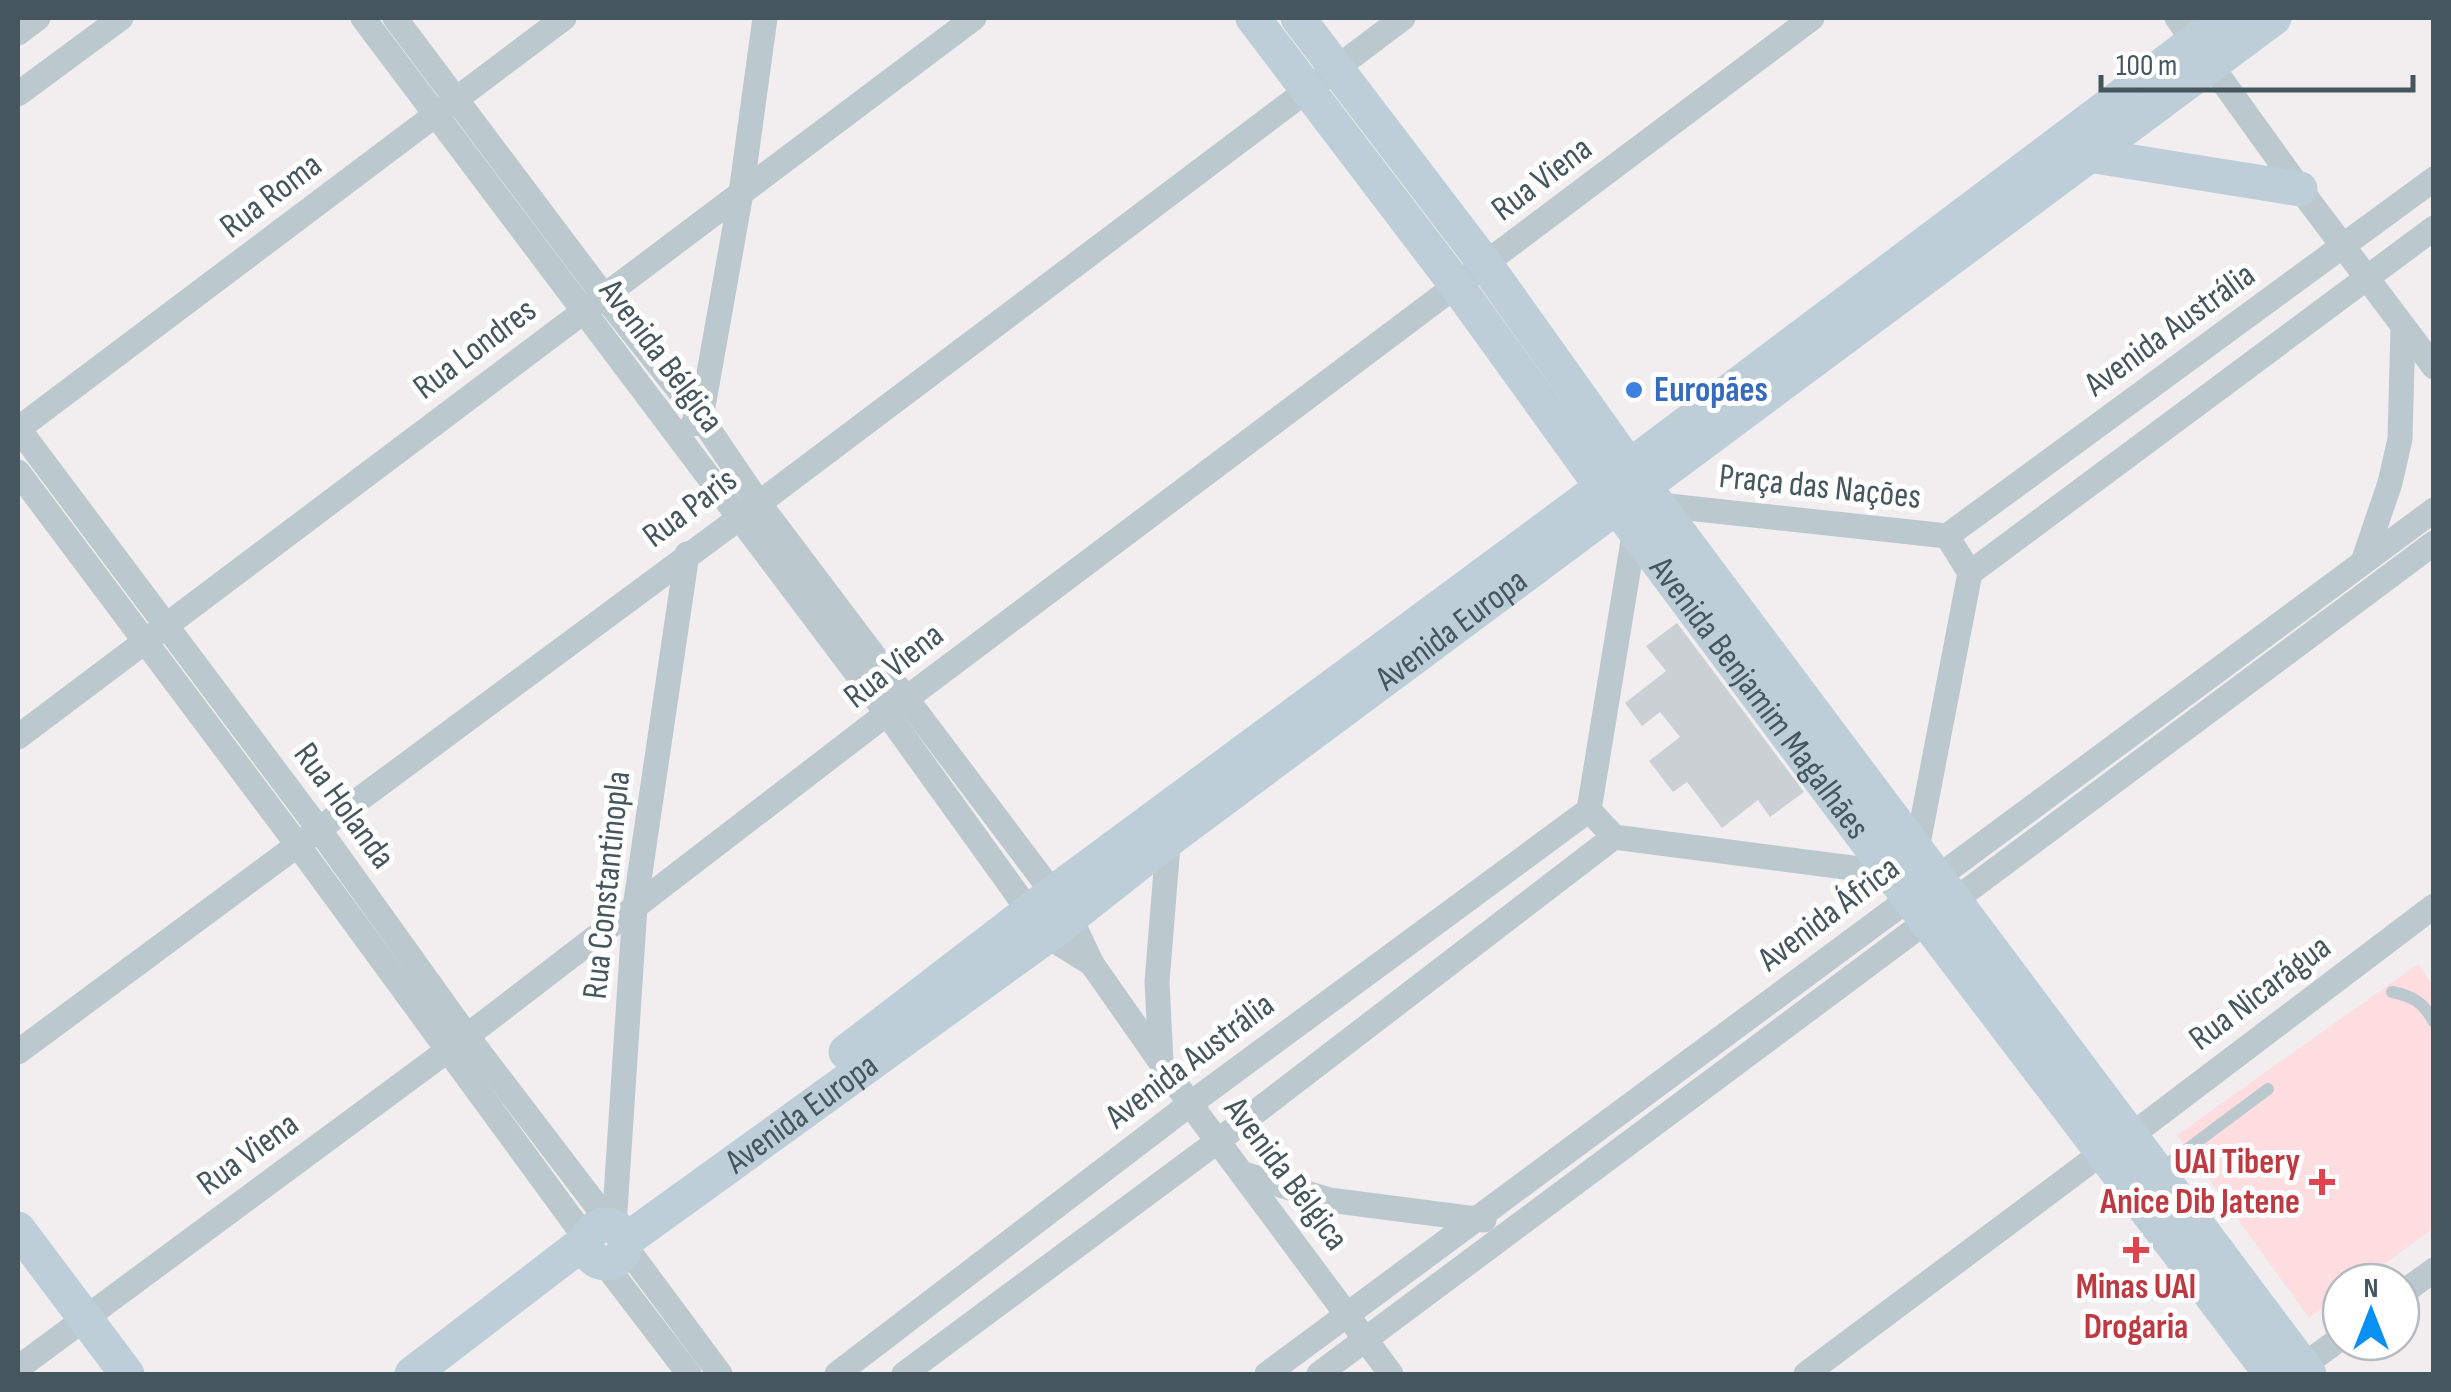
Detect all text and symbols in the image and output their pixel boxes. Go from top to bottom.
scale bar [2101,30,2414,92]
text: 100 m [2116,48,2177,84]
street label: Rua Viena [1483,127,1601,231]
street label: Rua Roma [212,144,330,248]
street label: Avenida Austrália [2076,254,2264,407]
street label: Avenida Bélgica [589,270,733,441]
street label: Rua Londres [405,289,545,409]
place label: Europães [1654,369,1768,412]
marker: Europães [1623,379,1645,401]
street label: Praça das Nações [1717,455,1923,519]
street label: Rua Paris [634,459,746,557]
street label: Avenida Benjamim Magalhães [1640,548,1879,848]
street label: Avenida Europa [1366,559,1536,701]
street label: Rua Viena [836,614,952,718]
street label: Rua Holanda [284,735,404,877]
street label: Rua Constantinopla [574,769,640,1001]
street label: Avenida África [1749,847,1908,982]
street label: Rua Nicarágua [2181,926,2339,1060]
street label: Avenida Austrália [1096,984,1283,1139]
street label: Avenida Europa [716,1044,886,1183]
street label: Avenida Bélgica [1214,1088,1358,1259]
street label: Rua Viena [189,1103,307,1205]
place label: UAI Tibery Anice Dib Jatene [2099,1141,2300,1224]
marker: UAI Tibery Anice Dib Jatene [2309,1169,2335,1195]
marker: Minas UAI Drogaria [2125,1239,2147,1261]
north arrow [2321,1262,2421,1362]
place label: Minas UAI Drogaria [2076,1266,2196,1349]
text: N [2364,1272,2378,1305]

